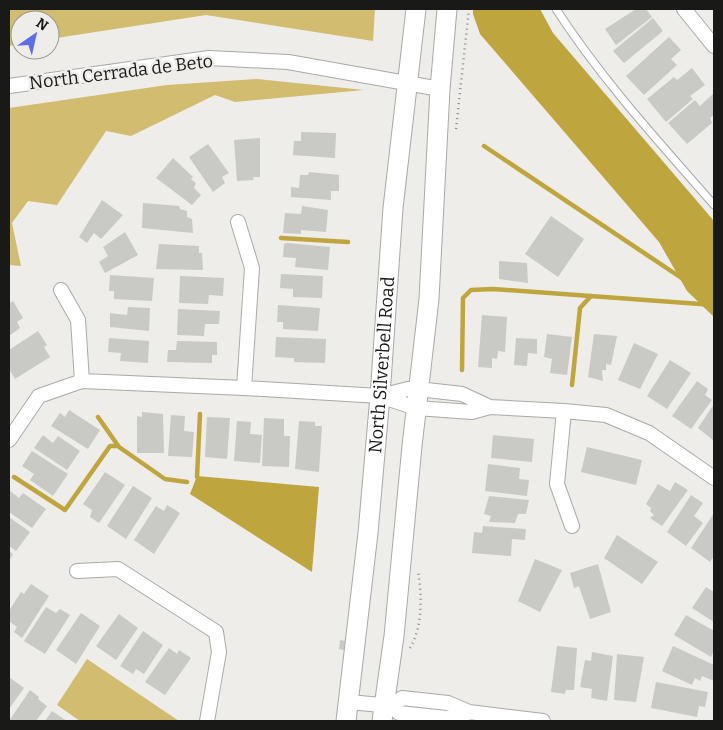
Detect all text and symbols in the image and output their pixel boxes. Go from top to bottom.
north arrow [10,10,60,60]
text: N [33,15,51,35]
street label: North Cerrada de Beto [28,50,214,94]
street label: North Silverbell Road [364,275,399,454]

